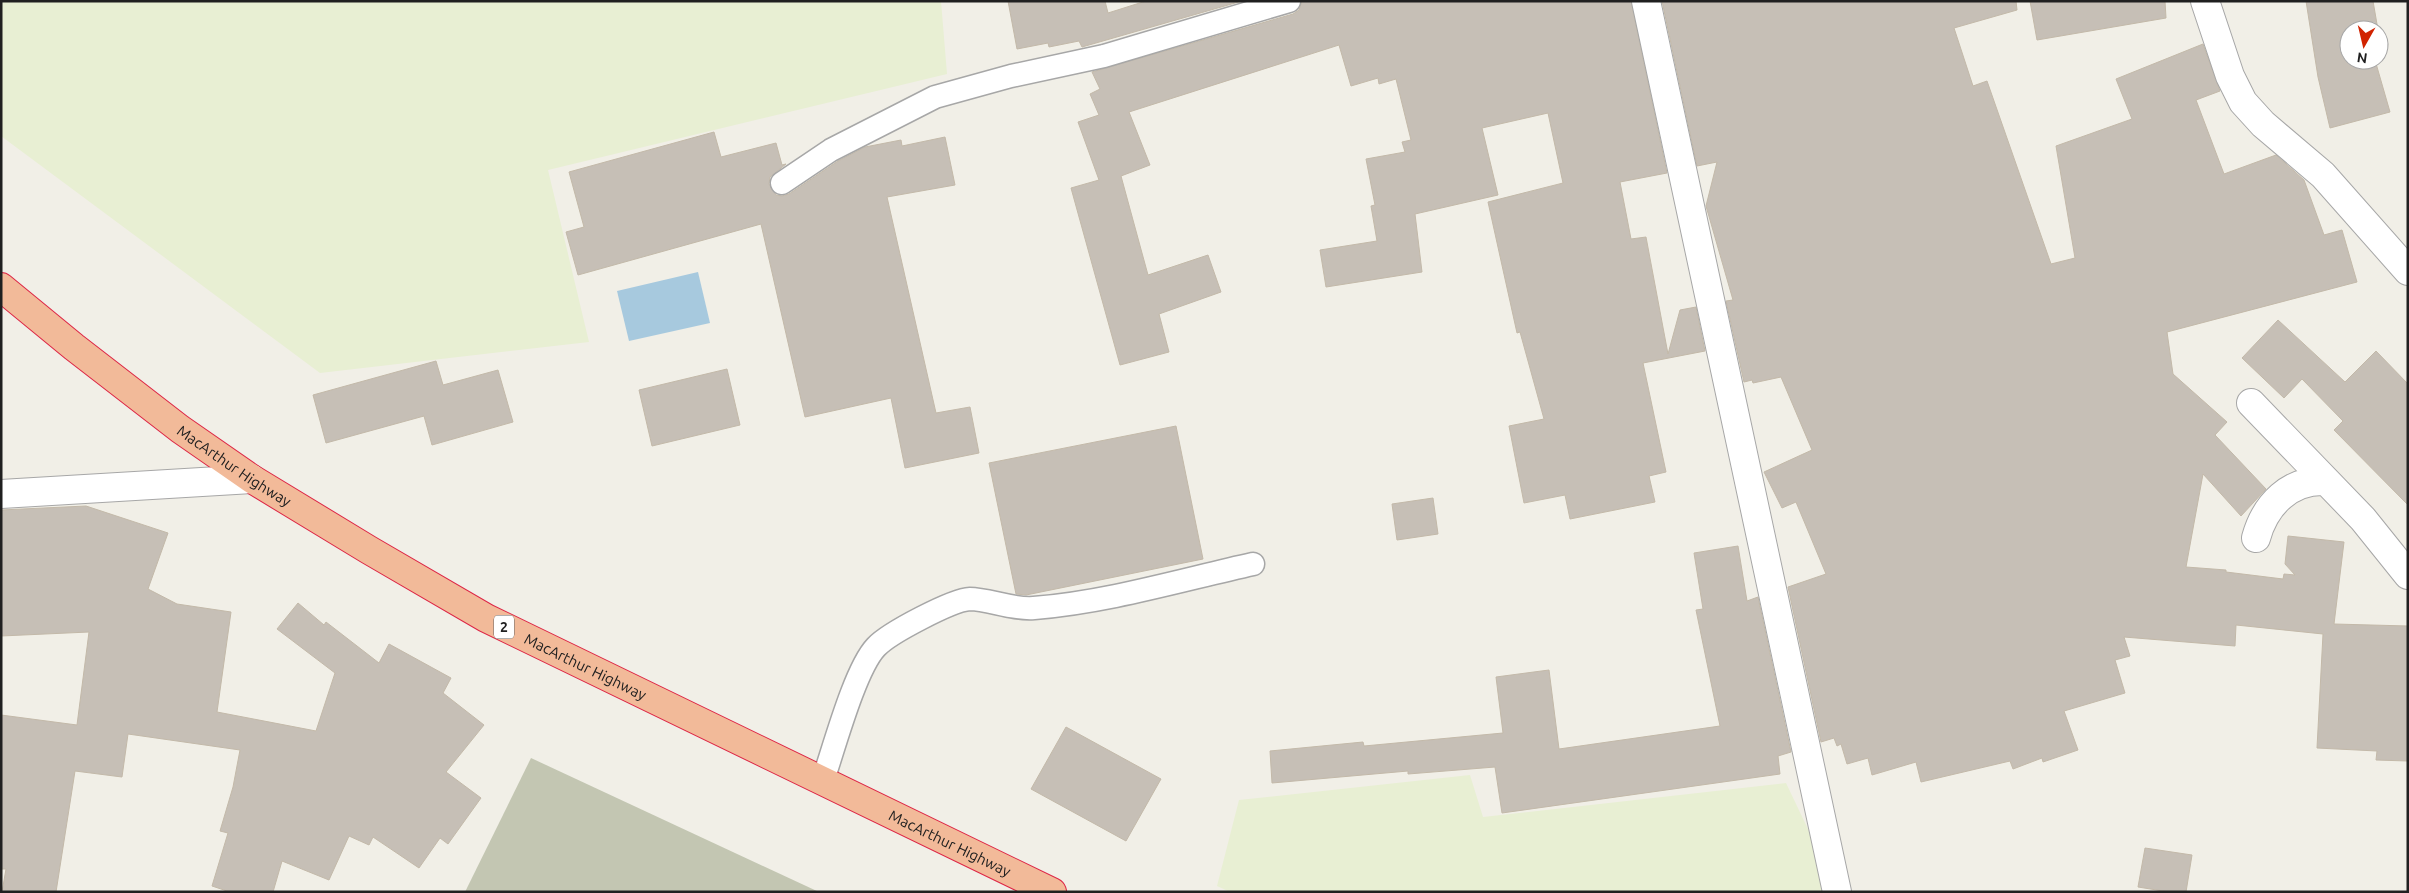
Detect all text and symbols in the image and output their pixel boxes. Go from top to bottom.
north arrow [2339,20,2389,70]
text: N [2356,49,2368,67]
street label: MacArthur Highway [174,421,294,509]
road number: 2 [494,616,514,638]
street label: MacArthur Highway [522,630,649,703]
street label: MacArthur Highway [886,806,1014,879]

